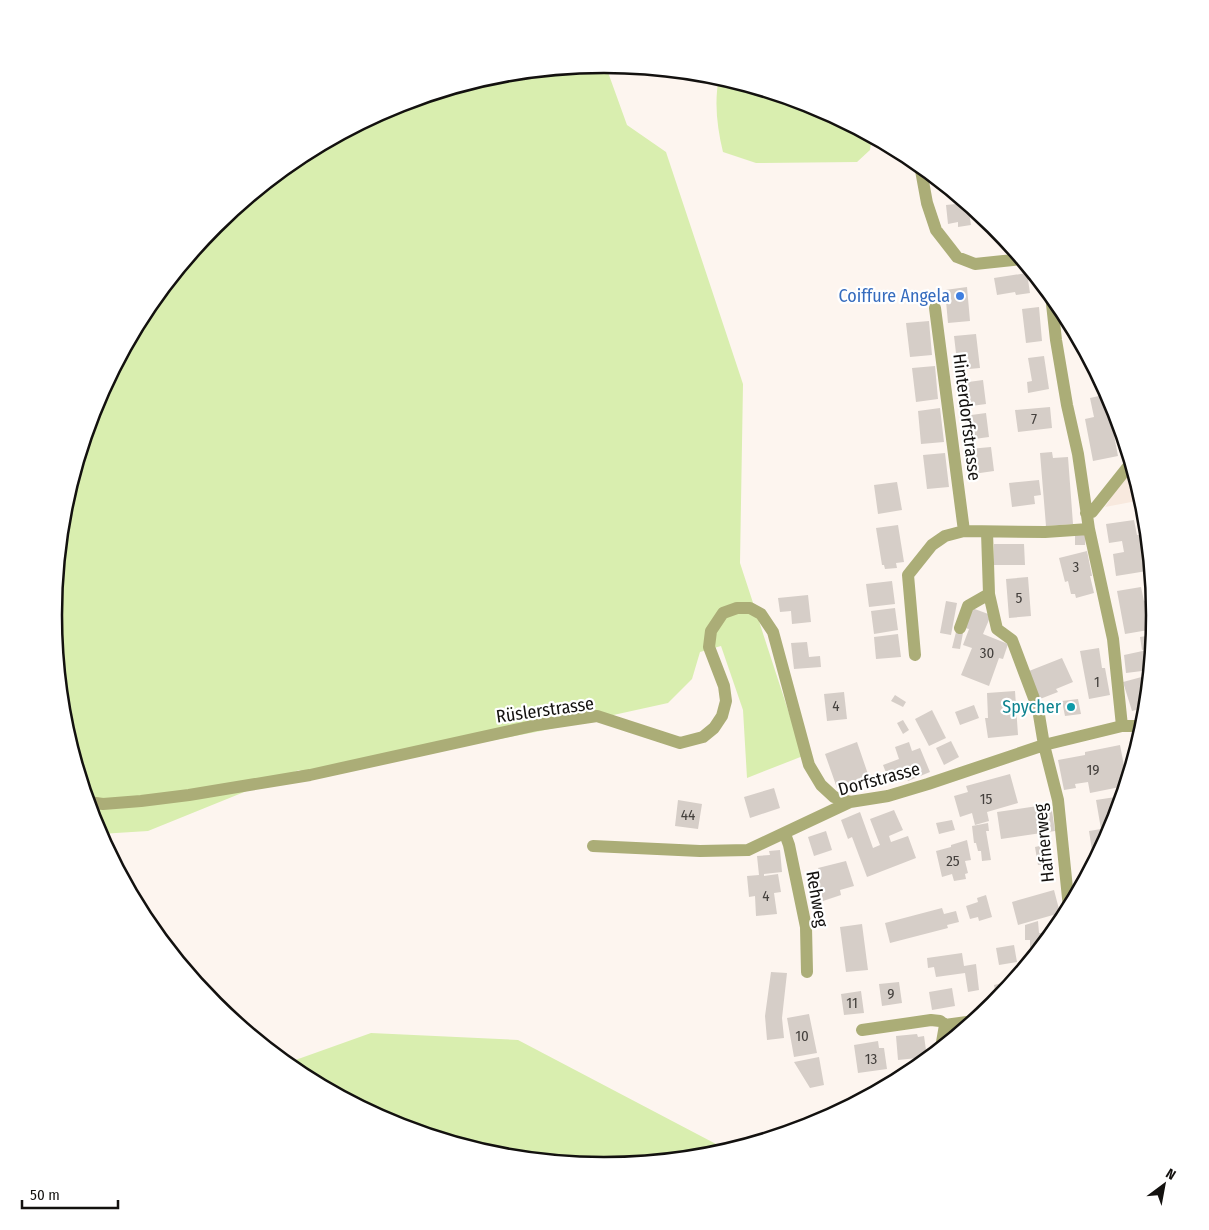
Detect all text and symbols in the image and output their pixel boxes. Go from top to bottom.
place label: Coiffure Angela [838,285,950,307]
marker: Coiffure Angela [954,290,966,302]
street label: Hinterdorfstrasse [948,352,986,482]
house number: 7 [1031,410,1037,428]
house number: 3 [1073,558,1080,576]
house number: 5 [1016,589,1023,607]
house number: 30 [980,644,994,662]
house number: 1 [1094,673,1100,691]
street label: Rüslerstrasse [495,692,595,728]
place label: Spycher [1002,696,1062,718]
house number: 4 [832,697,840,715]
marker: Spycher [1065,701,1077,713]
street label: Dorfstrasse [836,758,922,800]
house number: 19 [1086,761,1100,779]
house number: 15 [980,790,992,808]
street label: Hafnerweg [1029,802,1059,883]
house number: 44 [681,806,695,824]
house number: 25 [946,852,960,870]
street label: Rehweg [801,869,833,930]
house number: 4 [762,887,770,905]
house number: 9 [887,985,895,1003]
house number: 11 [846,994,858,1012]
house number: 10 [795,1027,809,1045]
house number: 13 [865,1050,878,1068]
north arrow [1139,1160,1189,1210]
text: N [1163,1165,1179,1184]
scale bar [22,1178,119,1210]
text: 50 m [30,1186,60,1204]

